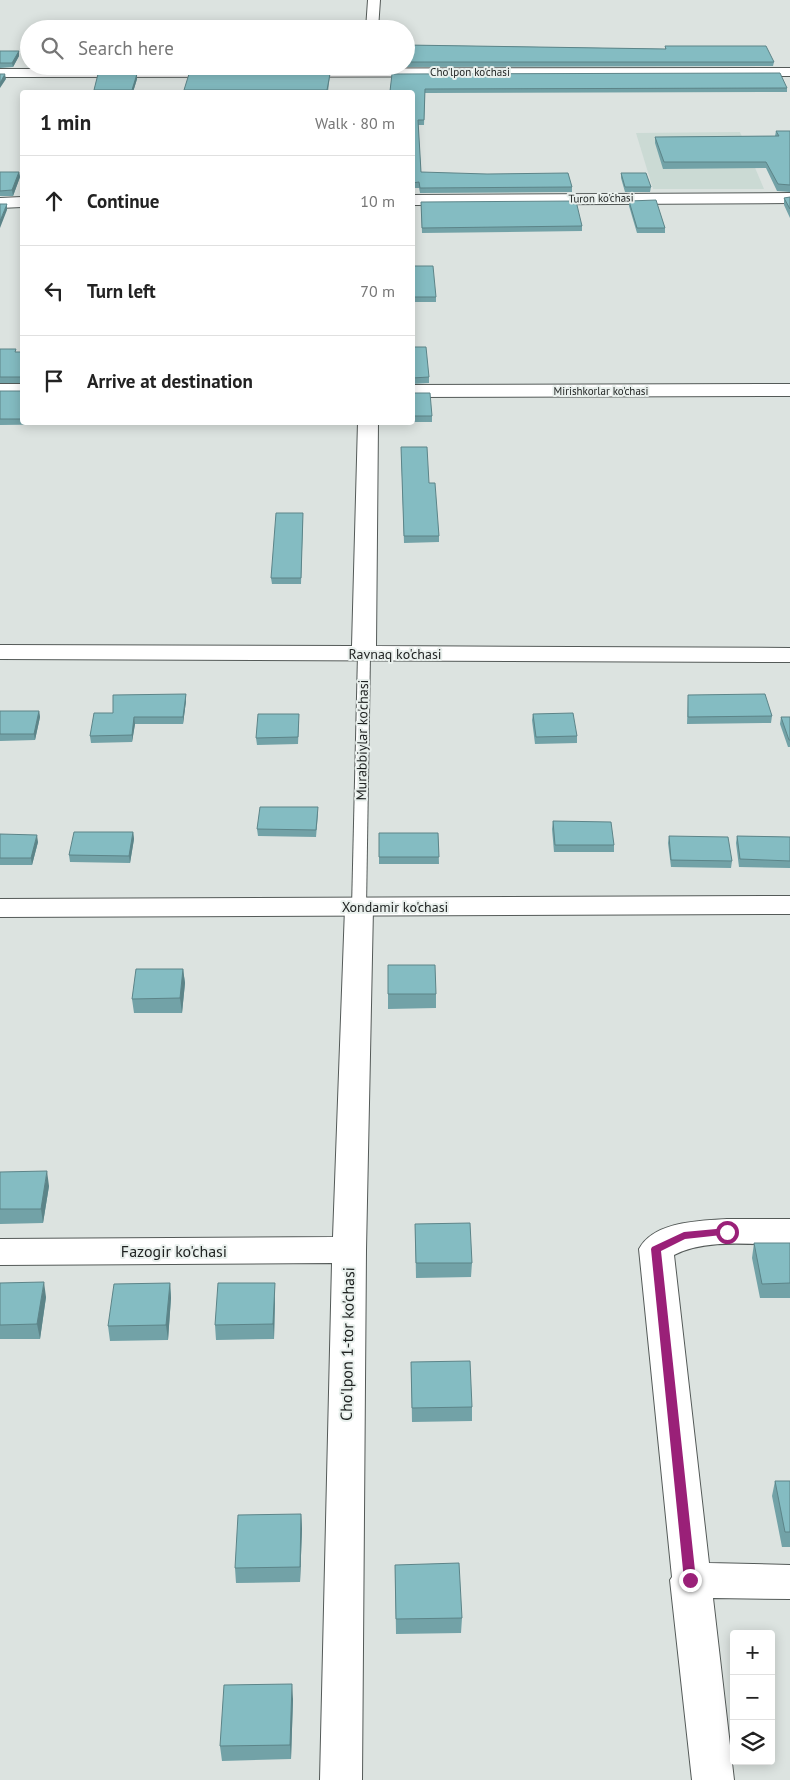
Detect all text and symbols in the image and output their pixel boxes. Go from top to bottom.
search box [20,20,415,75]
icon: search [38,34,66,62]
text: Search here [78,36,174,60]
street label: Cho'lpon ko'chasi [430,65,510,79]
text: 1 min [40,109,91,136]
text: Walk · 80 m [315,113,395,133]
icon: ahead [40,187,68,215]
text: Continue [87,189,159,213]
street label: Turon ko'chasi [568,190,634,206]
text: 10 m [360,191,395,211]
icon: left [40,277,68,305]
text: Turn left [87,279,156,303]
text: 70 m [360,281,395,301]
icon: arrive [40,367,68,395]
text: Arrive at destination [87,369,253,393]
street label: Mirishkorlar ko'chasi [554,384,648,398]
street label: Ravnaq ko'chasi [348,645,442,663]
street label: Murabbiylar ko'chasi [352,679,372,801]
street label: Xondamir ko'chasi [342,898,448,916]
route start [716,1221,739,1244]
street label: Fazogir ko'chasi [121,1241,227,1261]
street label: Cho'lpon 1-tor ko'chasi [336,1267,358,1421]
route end [679,1569,702,1592]
map controls [730,1630,775,1765]
button: + [730,1630,775,1675]
button: − [730,1675,775,1720]
button: layers [730,1720,775,1765]

